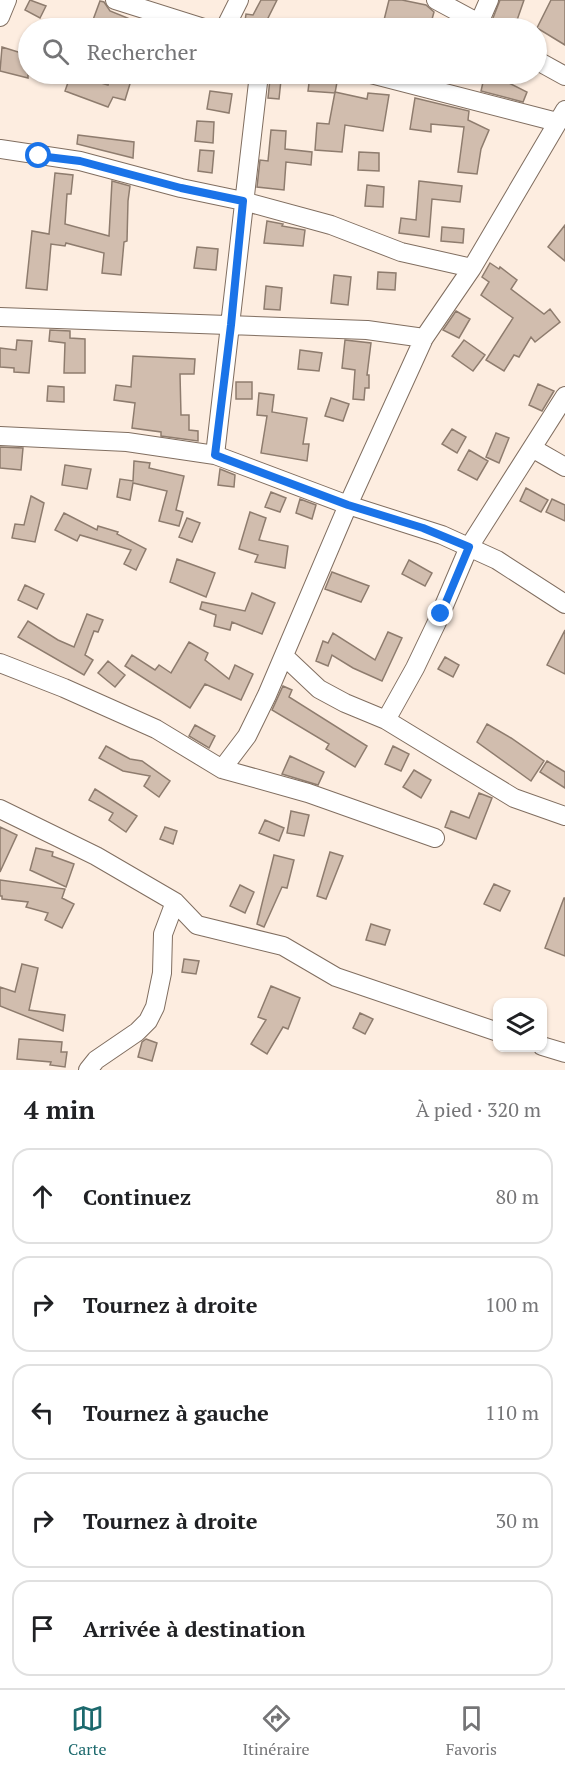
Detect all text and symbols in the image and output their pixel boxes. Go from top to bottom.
search box [18,18,547,84]
icon: search [39,35,72,68]
text: Rechercher [87,37,197,66]
route start [25,142,51,168]
route end [427,600,453,626]
map controls [493,998,547,1052]
button: layers [493,998,547,1052]
text: 4 min [24,1092,95,1126]
text: À pied · 320 m [416,1096,541,1123]
icon: ahead [26,1180,59,1213]
text: Continuez [83,1182,191,1211]
text: 80 m [496,1183,539,1210]
icon: right [26,1288,59,1321]
text: Tournez à droite [83,1290,258,1319]
text: 100 m [485,1291,539,1318]
icon: left [26,1396,59,1429]
text: Tournez à gauche [83,1398,269,1427]
text: 110 m [485,1399,539,1426]
icon: right [26,1504,59,1537]
text: Tournez à droite [83,1506,258,1535]
text: 30 m [496,1507,539,1534]
icon: arrive [26,1612,59,1645]
text: Arrivée à destination [83,1614,305,1643]
tab: Carte [68,1702,107,1760]
tab: Itinéraire [242,1702,310,1760]
tab: Favoris [446,1702,497,1760]

